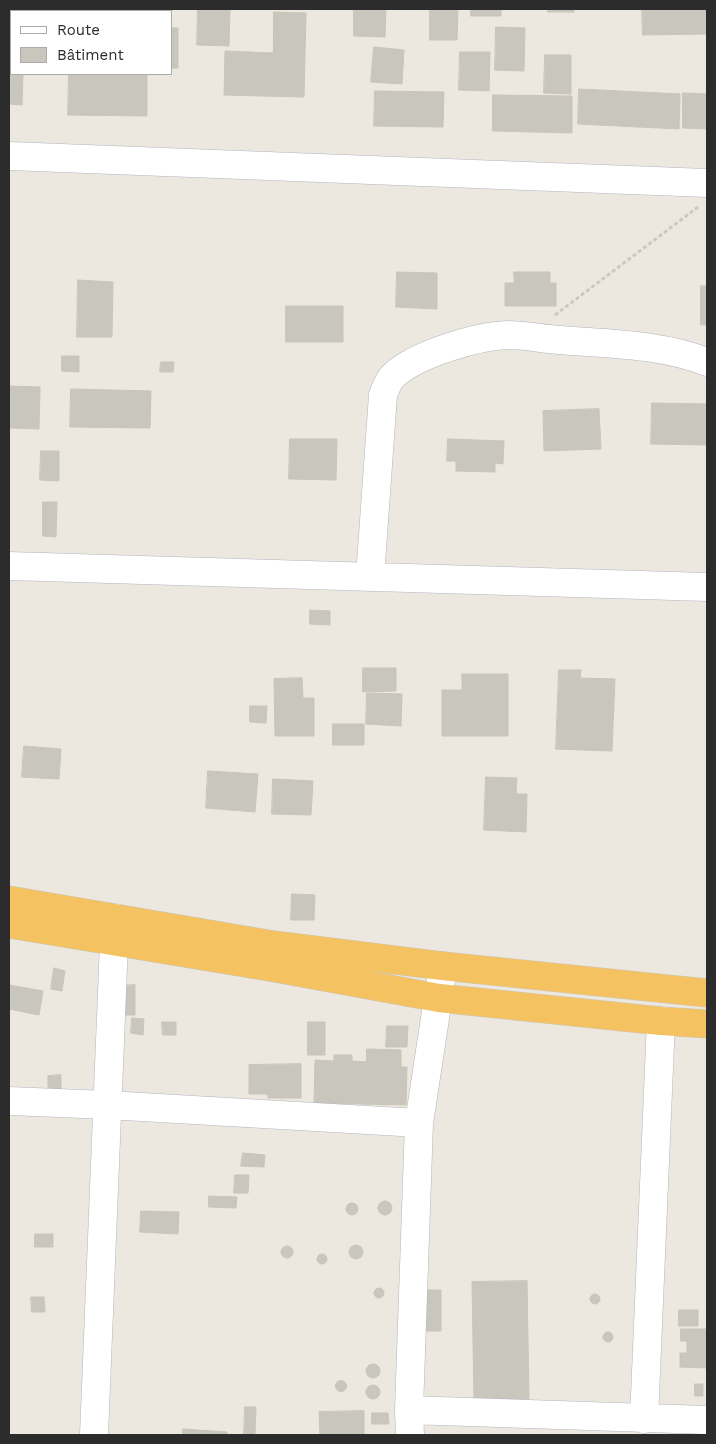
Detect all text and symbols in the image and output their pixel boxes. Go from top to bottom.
legend [10,10,172,75]
text: Route [57,21,100,39]
text: Bâtiment [57,46,124,64]

